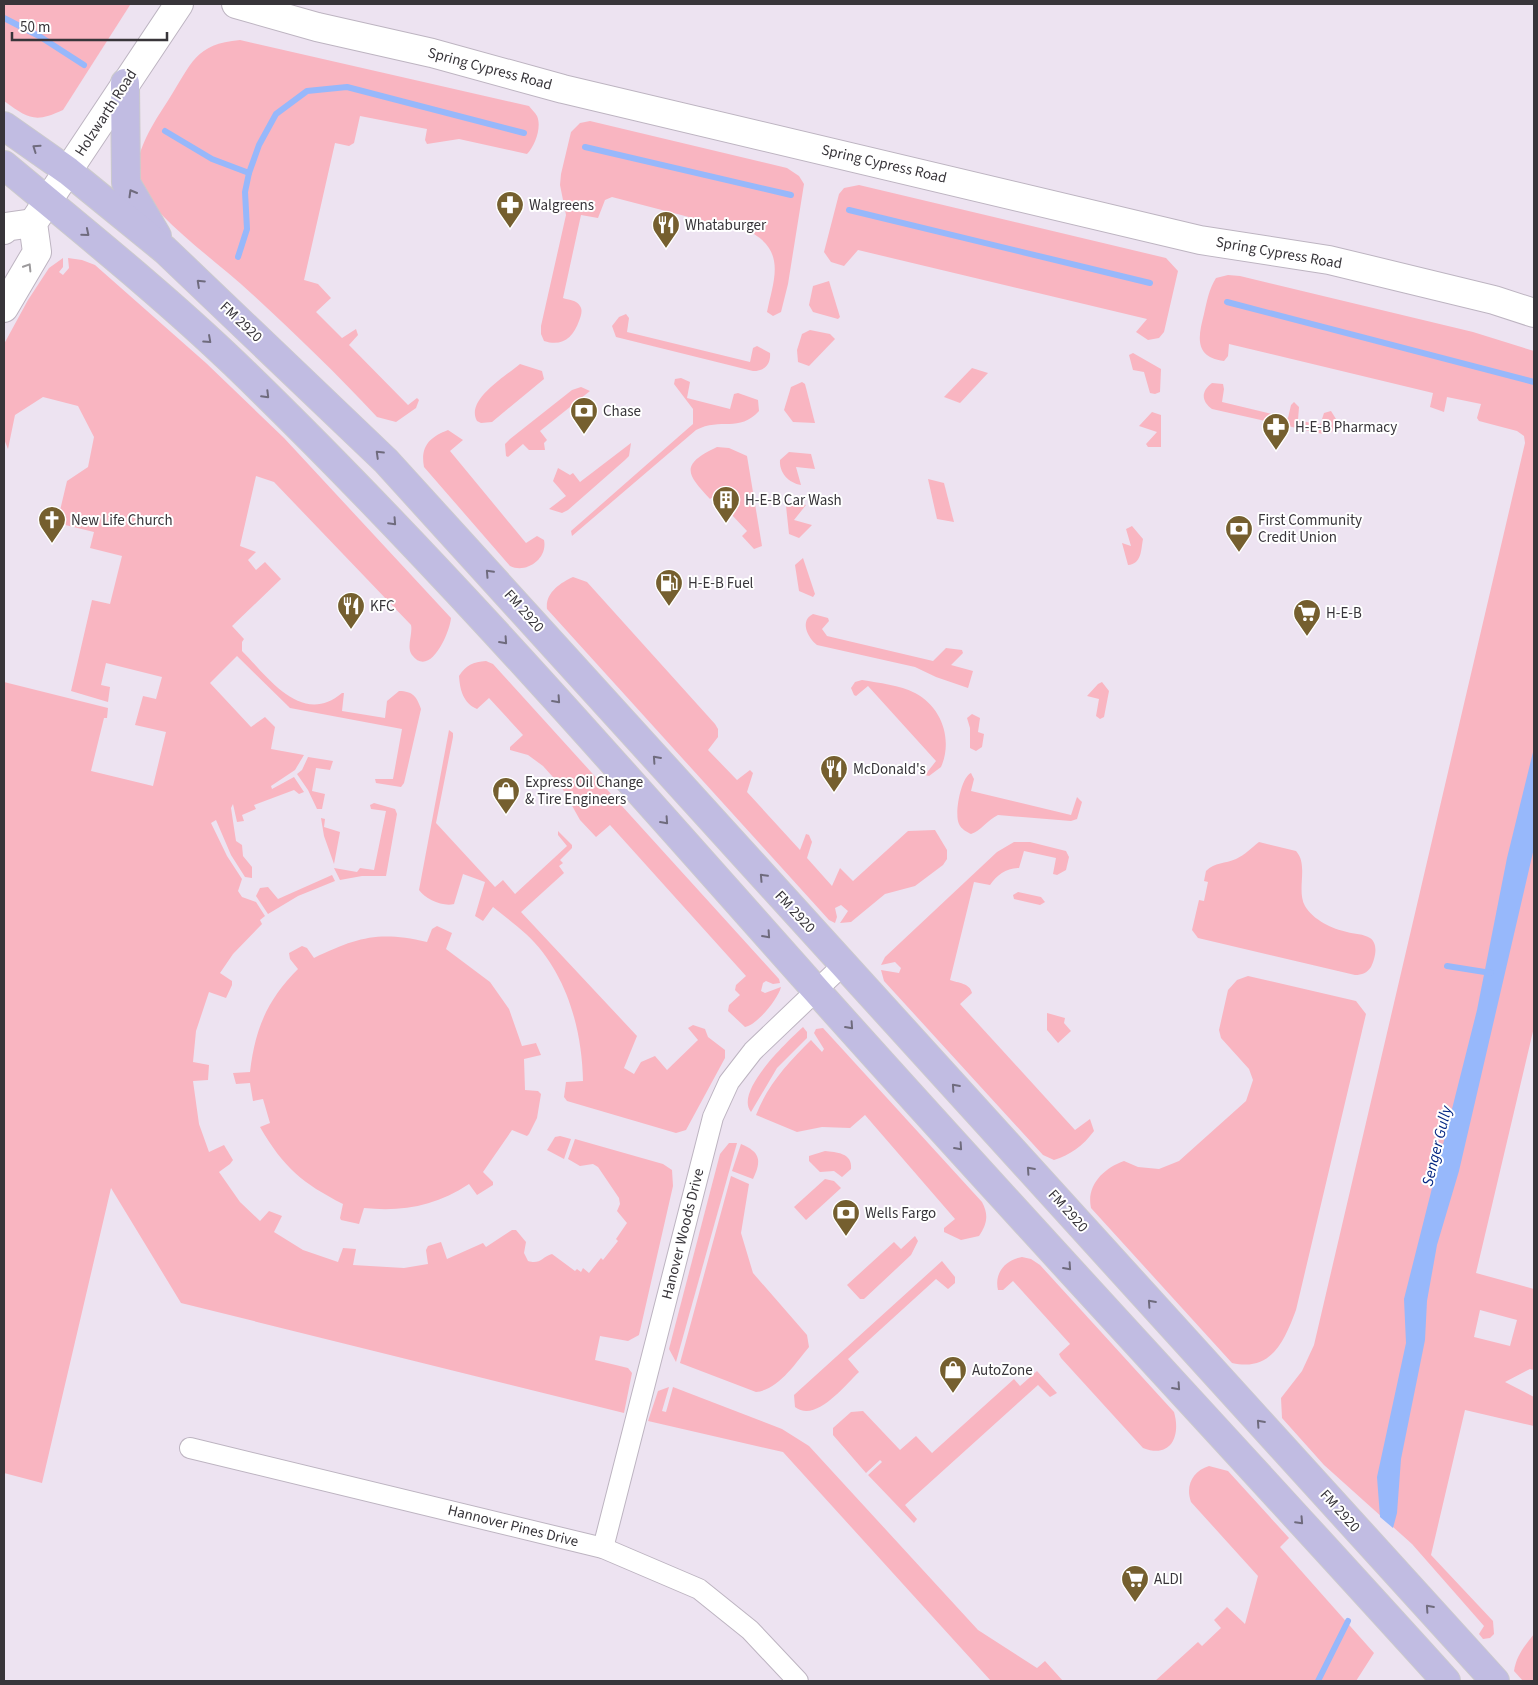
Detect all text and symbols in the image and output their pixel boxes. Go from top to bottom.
scale bar [12,10,168,42]
text: 50 m [20,17,50,38]
street label: Spring Cypress Road [425,42,555,96]
street label: Holzwarth Road [70,65,142,161]
street label: Spring Cypress Road [819,139,949,189]
one-way arrow [32,145,42,154]
one-way arrow [128,189,138,198]
pharmacy icon: Walgreens [495,190,525,229]
place label: Walgreens [529,195,594,216]
restaurant icon: Whataburger [651,210,681,249]
place label: Whataburger [685,215,767,236]
one-way arrow [80,228,89,237]
street label: Spring Cypress Road [1214,232,1344,274]
one-way arrow [21,263,31,272]
one-way arrow [196,280,205,289]
street label: FM 2920 [215,297,267,347]
one-way arrow [203,334,212,343]
one-way arrow [260,389,269,398]
bank icon: Chase [569,396,599,435]
place label: Chase [603,401,641,422]
pharmacy icon: H-E-B Pharmacy [1261,412,1291,451]
place label: H-E-B Pharmacy [1295,417,1397,438]
one-way arrow [376,451,385,460]
building icon: H-E-B Car Wash [711,485,741,524]
place label: H-E-B Car Wash [745,490,842,511]
church icon: New Life Church [37,505,67,544]
place label: New Life Church [71,510,173,531]
place label: First Community Credit Union [1258,510,1362,548]
bank icon: First Community Credit Union [1224,514,1254,553]
one-way arrow [387,517,396,526]
fuel station icon: H-E-B Fuel [654,568,684,607]
one-way arrow [486,570,495,579]
place label: H-E-B Fuel [688,573,754,594]
street label: FM 2920 [499,585,549,637]
restaurant icon: KFC [336,591,366,630]
place label: KFC [370,596,395,617]
supermarket icon: H-E-B [1292,598,1322,637]
place label: H-E-B [1326,603,1362,624]
one-way arrow [498,635,507,644]
one-way arrow [551,694,560,703]
restaurant icon: McDonald's [819,754,849,793]
one-way arrow [653,756,662,765]
place label: McDonald's [853,759,926,780]
place label: Express Oil Change & Tire Engineers [525,772,643,810]
shop icon: Express Oil Change & Tire Engineers [491,776,521,815]
one-way arrow [659,815,668,824]
one-way arrow [760,873,769,882]
street label: FM 2920 [770,886,820,938]
one-way arrow [761,929,770,938]
one-way arrow [844,1021,853,1030]
one-way arrow [951,1083,960,1092]
water label: Senger Gully [1416,1103,1458,1188]
one-way arrow [953,1141,962,1150]
street label: Hanover Woods Drive [657,1166,709,1302]
one-way arrow [1027,1166,1036,1175]
street label: FM 2920 [1043,1185,1093,1237]
bank icon: Wells Fargo [831,1198,861,1237]
place label: Wells Fargo [865,1203,936,1224]
one-way arrow [1062,1262,1071,1271]
one-way arrow [1148,1299,1157,1308]
shop icon: AutoZone [938,1355,968,1394]
place label: AutoZone [972,1360,1033,1381]
one-way arrow [1171,1382,1180,1391]
one-way arrow [1257,1420,1266,1429]
street label: FM 2920 [1315,1485,1365,1537]
street label: Hannover Pines Drive [445,1500,581,1552]
one-way arrow [1294,1516,1303,1525]
supermarket icon: ALDI [1120,1564,1150,1603]
place label: ALDI [1154,1569,1183,1590]
one-way arrow [1425,1605,1434,1614]

